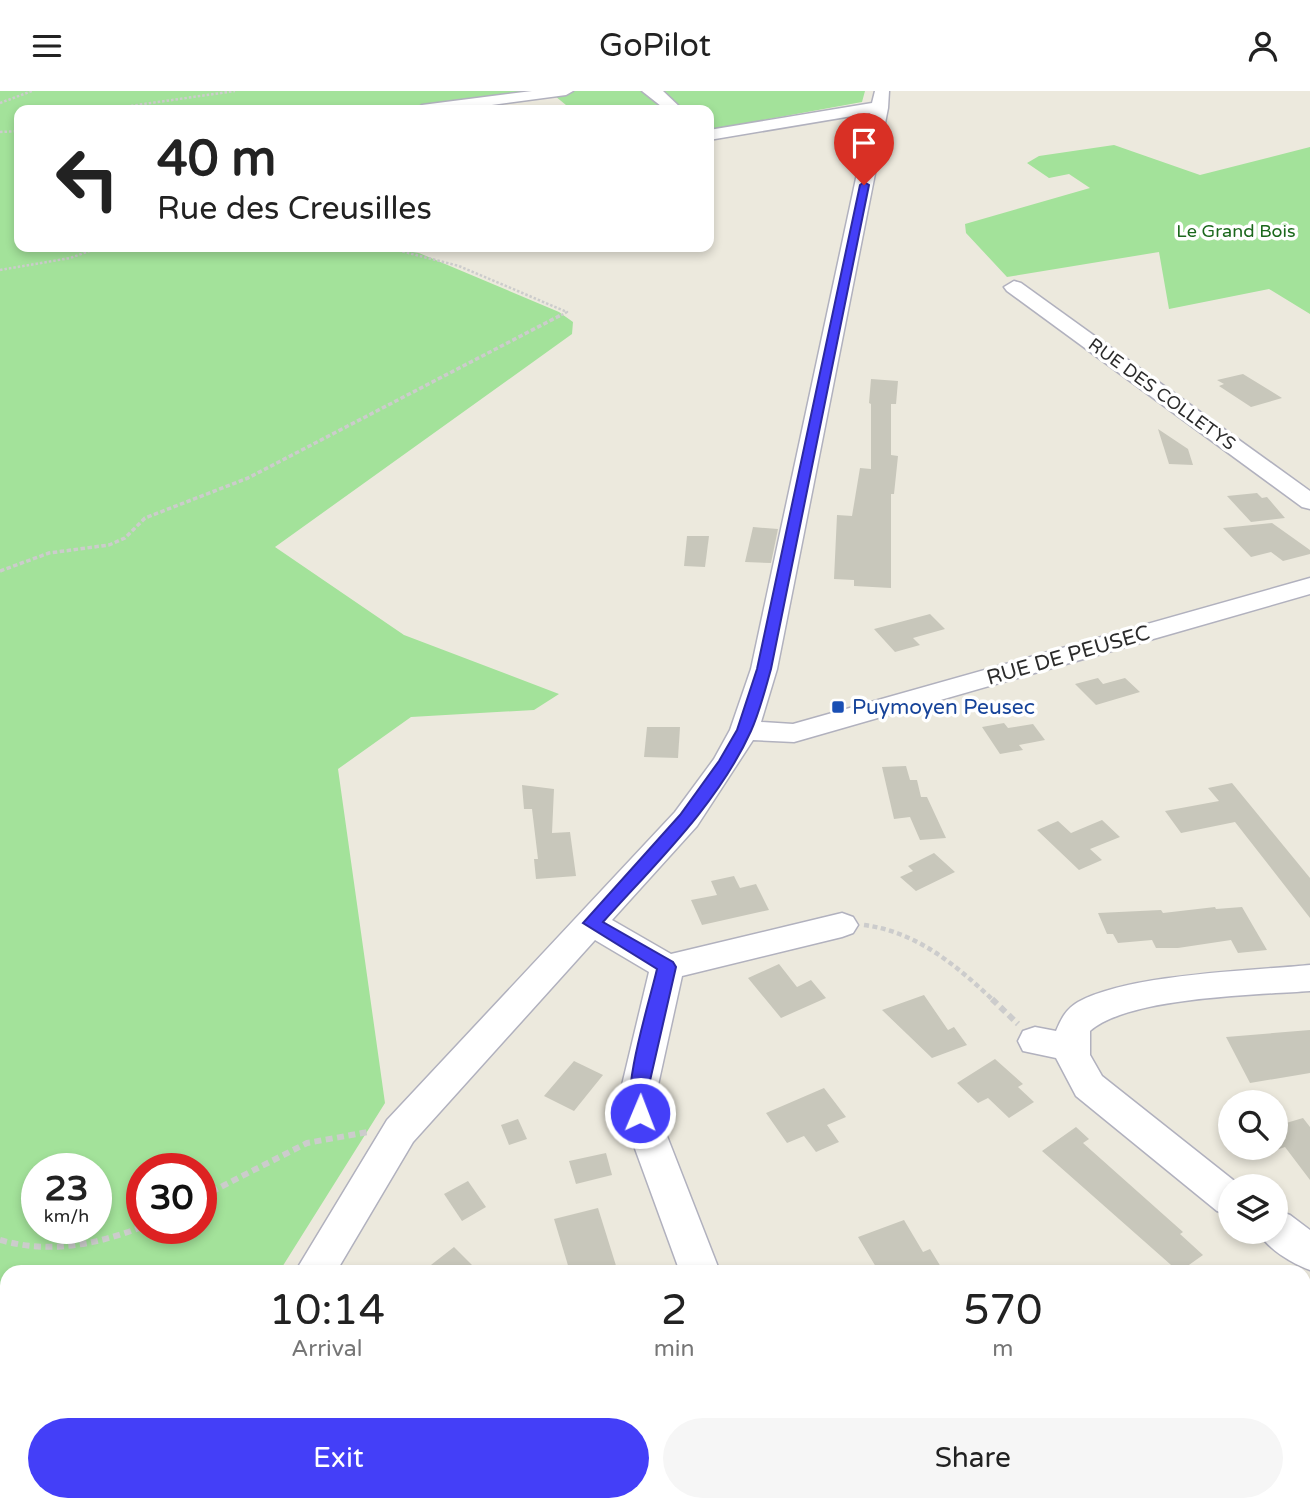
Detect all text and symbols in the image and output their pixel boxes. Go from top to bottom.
icon: menu [28,27,66,65]
text: GoPilot [599,27,711,65]
icon: person [1244,27,1282,65]
pin [834,113,894,185]
icon: arrive [845,124,883,162]
text: 40 m [157,130,276,189]
icon: left [42,133,133,224]
text: Rue des Creusilles [157,190,432,228]
park label: Le Grand Bois [1176,220,1296,242]
street label: RUE DES COLLETYS [1084,333,1240,455]
street label: RUE DE PEUSEC [984,620,1153,691]
place label: Puymoyen Peusec [852,695,1035,720]
marker: Puymoyen Peusec [830,699,846,715]
position arrow [603,1076,677,1150]
map controls [1218,1090,1288,1244]
button: search [1218,1090,1288,1160]
speed limit sign: 30 [126,1153,217,1244]
text: 23 [45,1168,88,1210]
button: layers [1218,1174,1288,1244]
text: km/h [44,1205,89,1227]
text: 10:14 [269,1285,385,1336]
text: 2 [661,1285,687,1336]
text: 570 [963,1285,1042,1336]
text: Arrival [291,1335,362,1363]
text: min [654,1335,695,1363]
text: m [992,1335,1013,1363]
button: Exit [28,1418,649,1498]
button: Share [663,1418,1283,1498]

